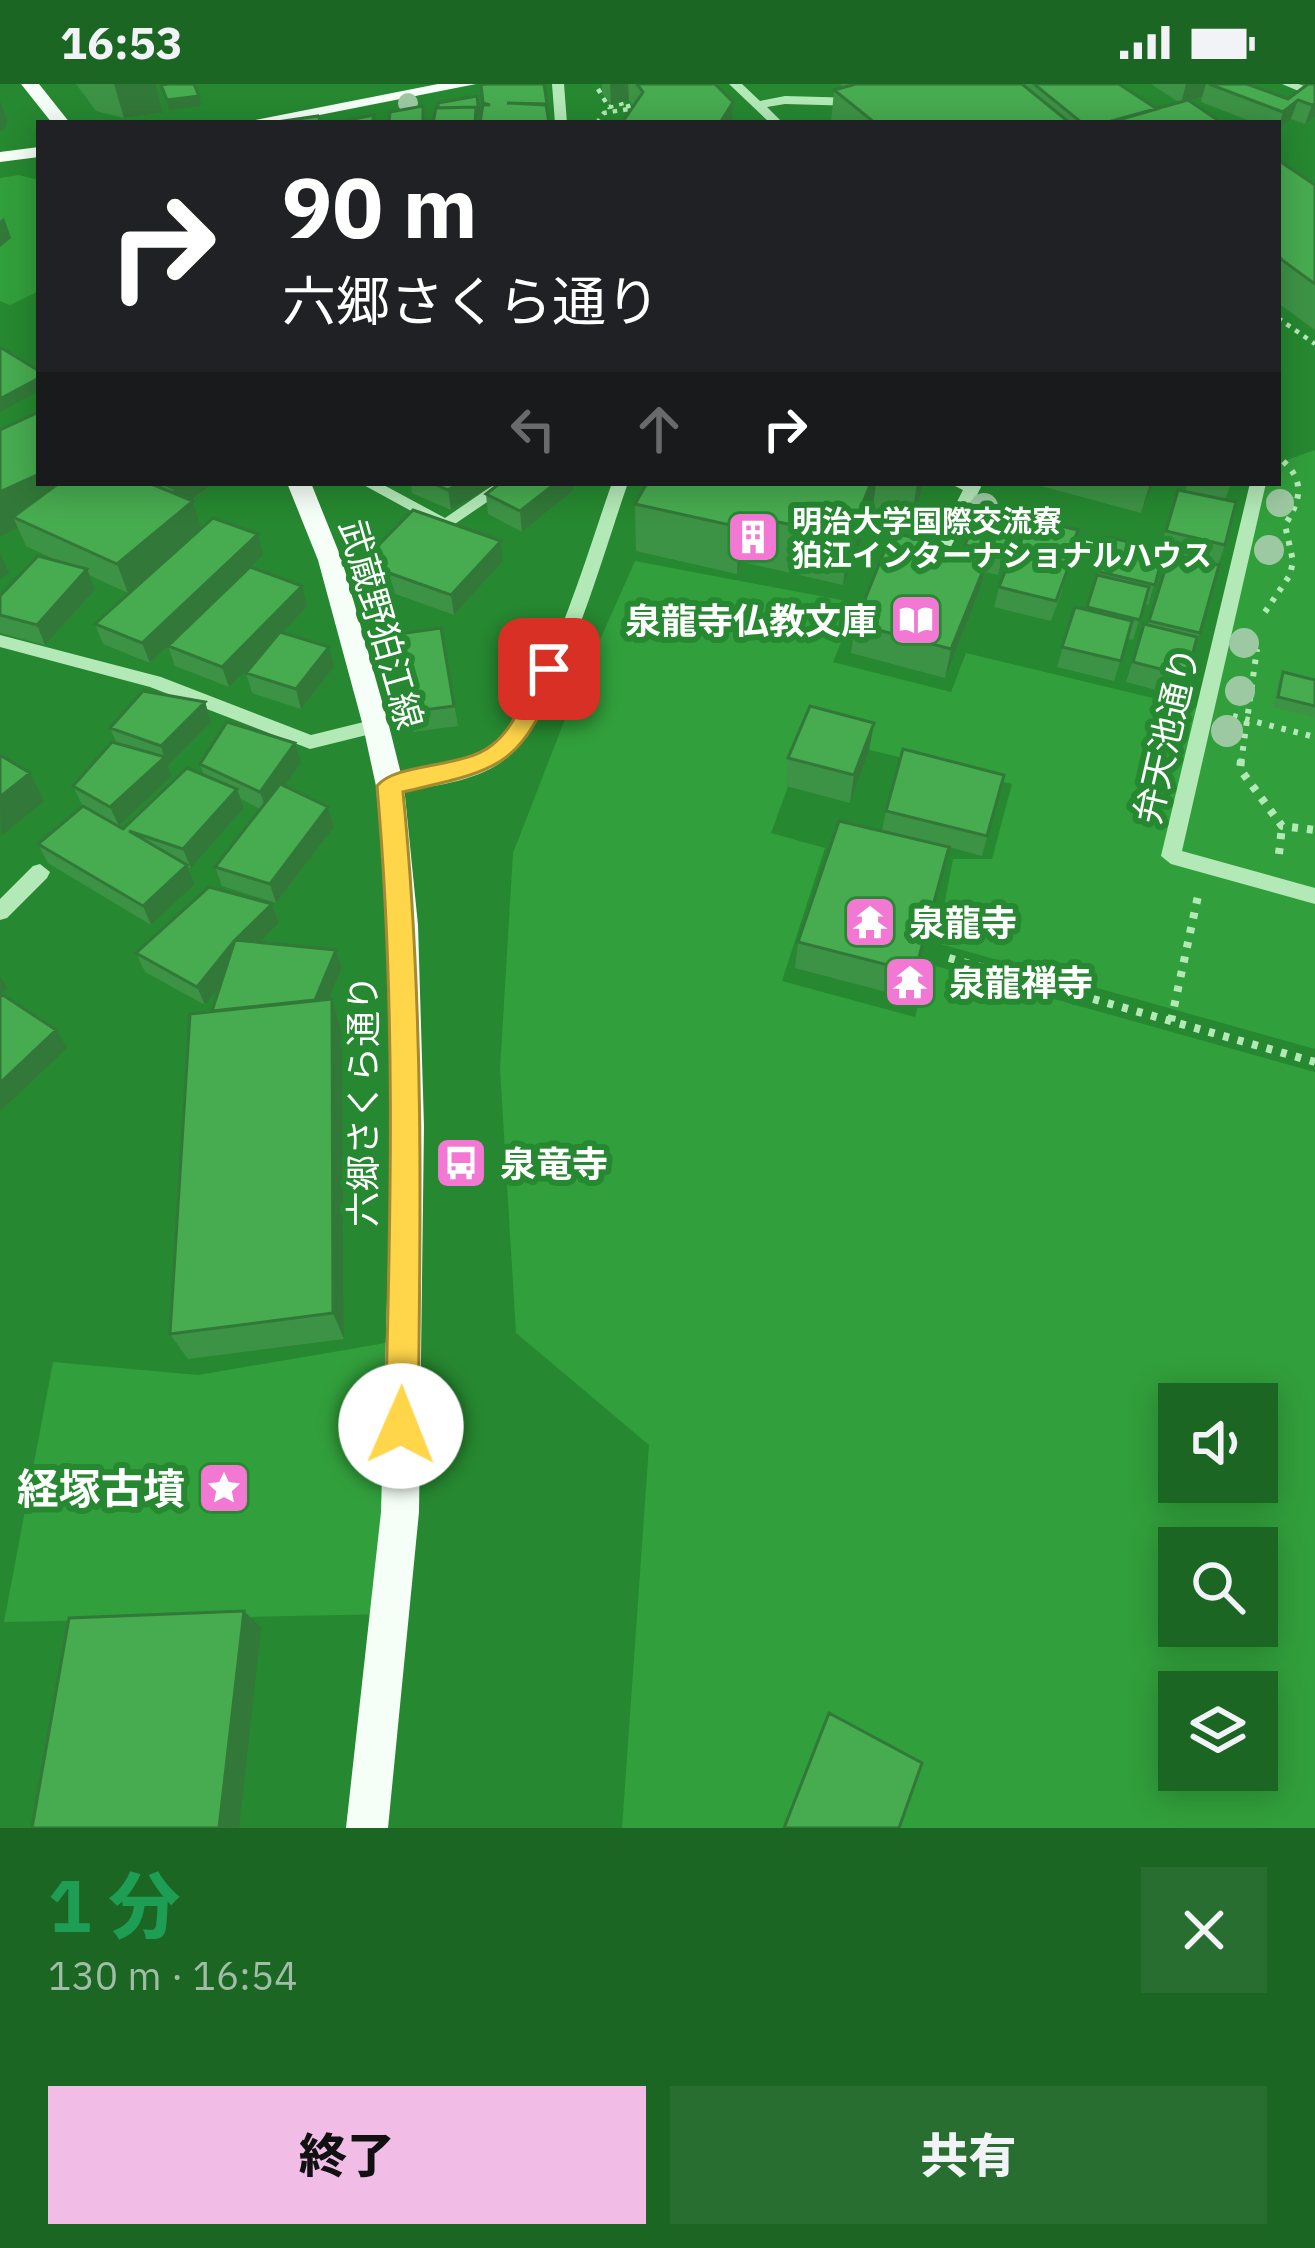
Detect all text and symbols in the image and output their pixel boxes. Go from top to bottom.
text: 16:53 [60,13,183,71]
text: 90 m [282,152,478,261]
icon: right [84,168,240,324]
text: 六郷さくら通り [282,266,660,336]
icon: left [500,396,566,462]
icon: ahead [626,396,692,462]
icon: right [752,396,818,462]
place label: 明治大学国際交流寮 狛江インターナショナルハウス [792,501,1212,574]
building icon: 明治大学国際交流寮 狛江インターナショナルハウス [725,509,781,565]
street label: 武蔵野狛江線 [330,514,434,734]
library icon: 泉龍寺仏教文庫 [888,592,944,648]
place label: 泉龍寺仏教文庫 [625,597,877,644]
pin [498,618,600,720]
icon: arrive [516,636,582,702]
street label: 弁天池通り [1123,642,1209,828]
temple icon: 泉龍寺 [842,894,898,950]
place label: 泉龍寺 [909,899,1017,946]
temple icon: 泉龍禅寺 [882,954,938,1010]
place label: 泉龍禅寺 [949,959,1093,1006]
street label: 六郷さくら通り [339,975,386,1227]
bus stop icon: 泉竜寺 [433,1135,489,1191]
place label: 泉竜寺 [500,1140,608,1187]
position arrow [338,1363,464,1489]
map controls [1158,1383,1278,1791]
button: sound [1158,1383,1278,1503]
place icon: 経塚古墳 [196,1460,252,1516]
place label: 経塚古墳 [17,1461,185,1516]
button: search [1158,1527,1278,1647]
button: layers [1158,1671,1278,1791]
text: 1 分 [48,1858,180,1952]
button: close [1141,1867,1267,1993]
text: 130 m · 16:54 [48,1950,298,2001]
button: 終了 [48,2086,646,2224]
button: 共有 [670,2086,1267,2224]

